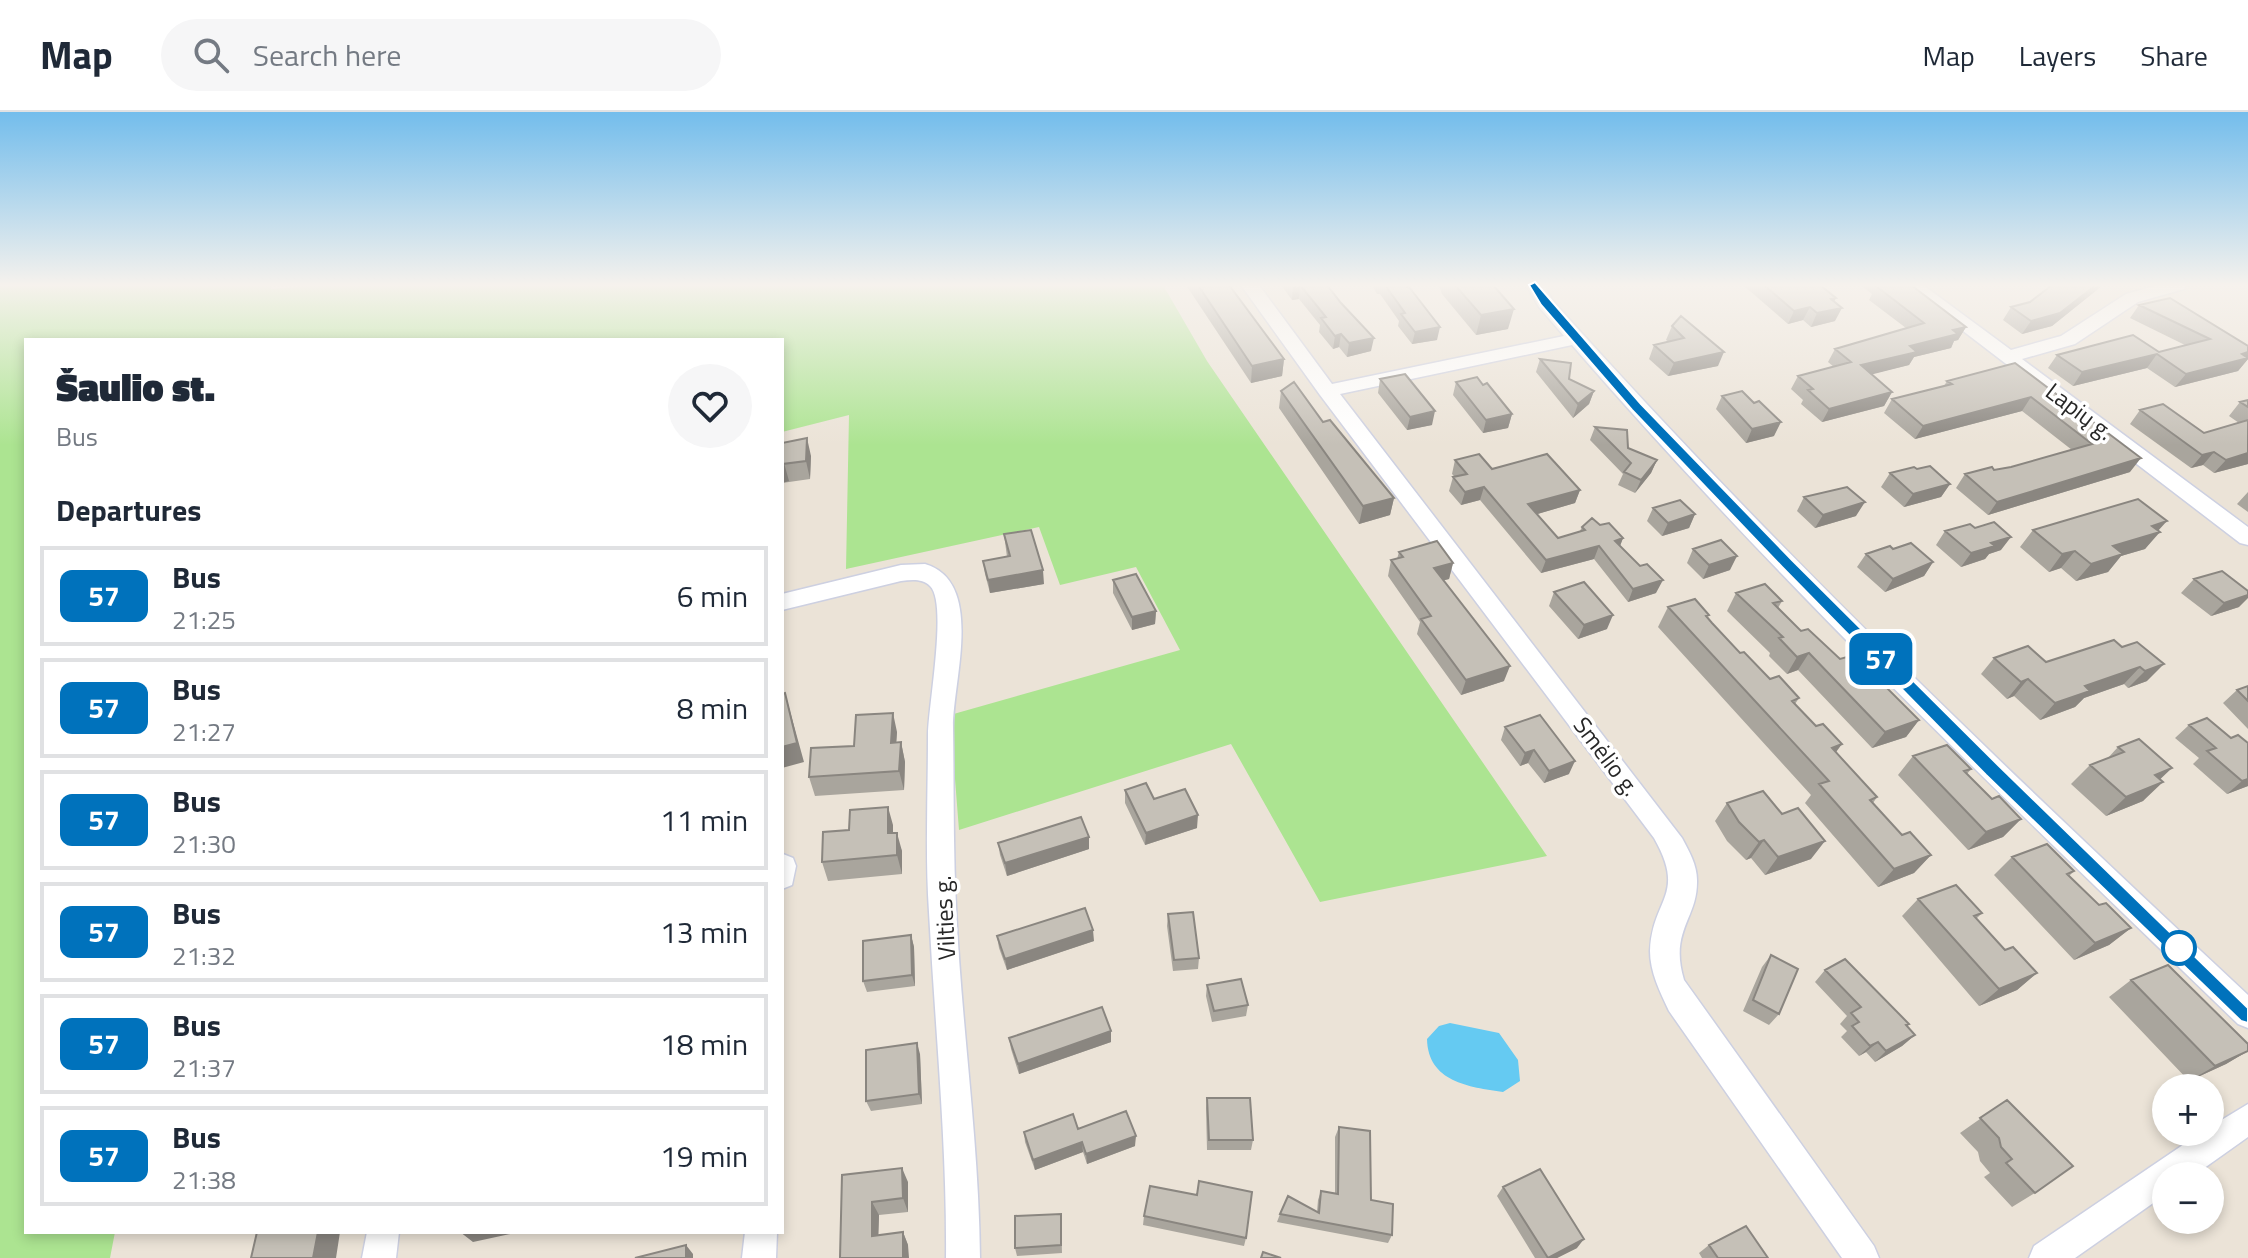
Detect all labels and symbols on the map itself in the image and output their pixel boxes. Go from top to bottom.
street label: Lapių g. [2038,373,2122,449]
line badge: 57 [1845,633,1917,685]
street label: Smėlio g. [1565,709,1649,803]
street label: Vilties g. [924,875,964,961]
unlabelled marker [2162,931,2196,965]

